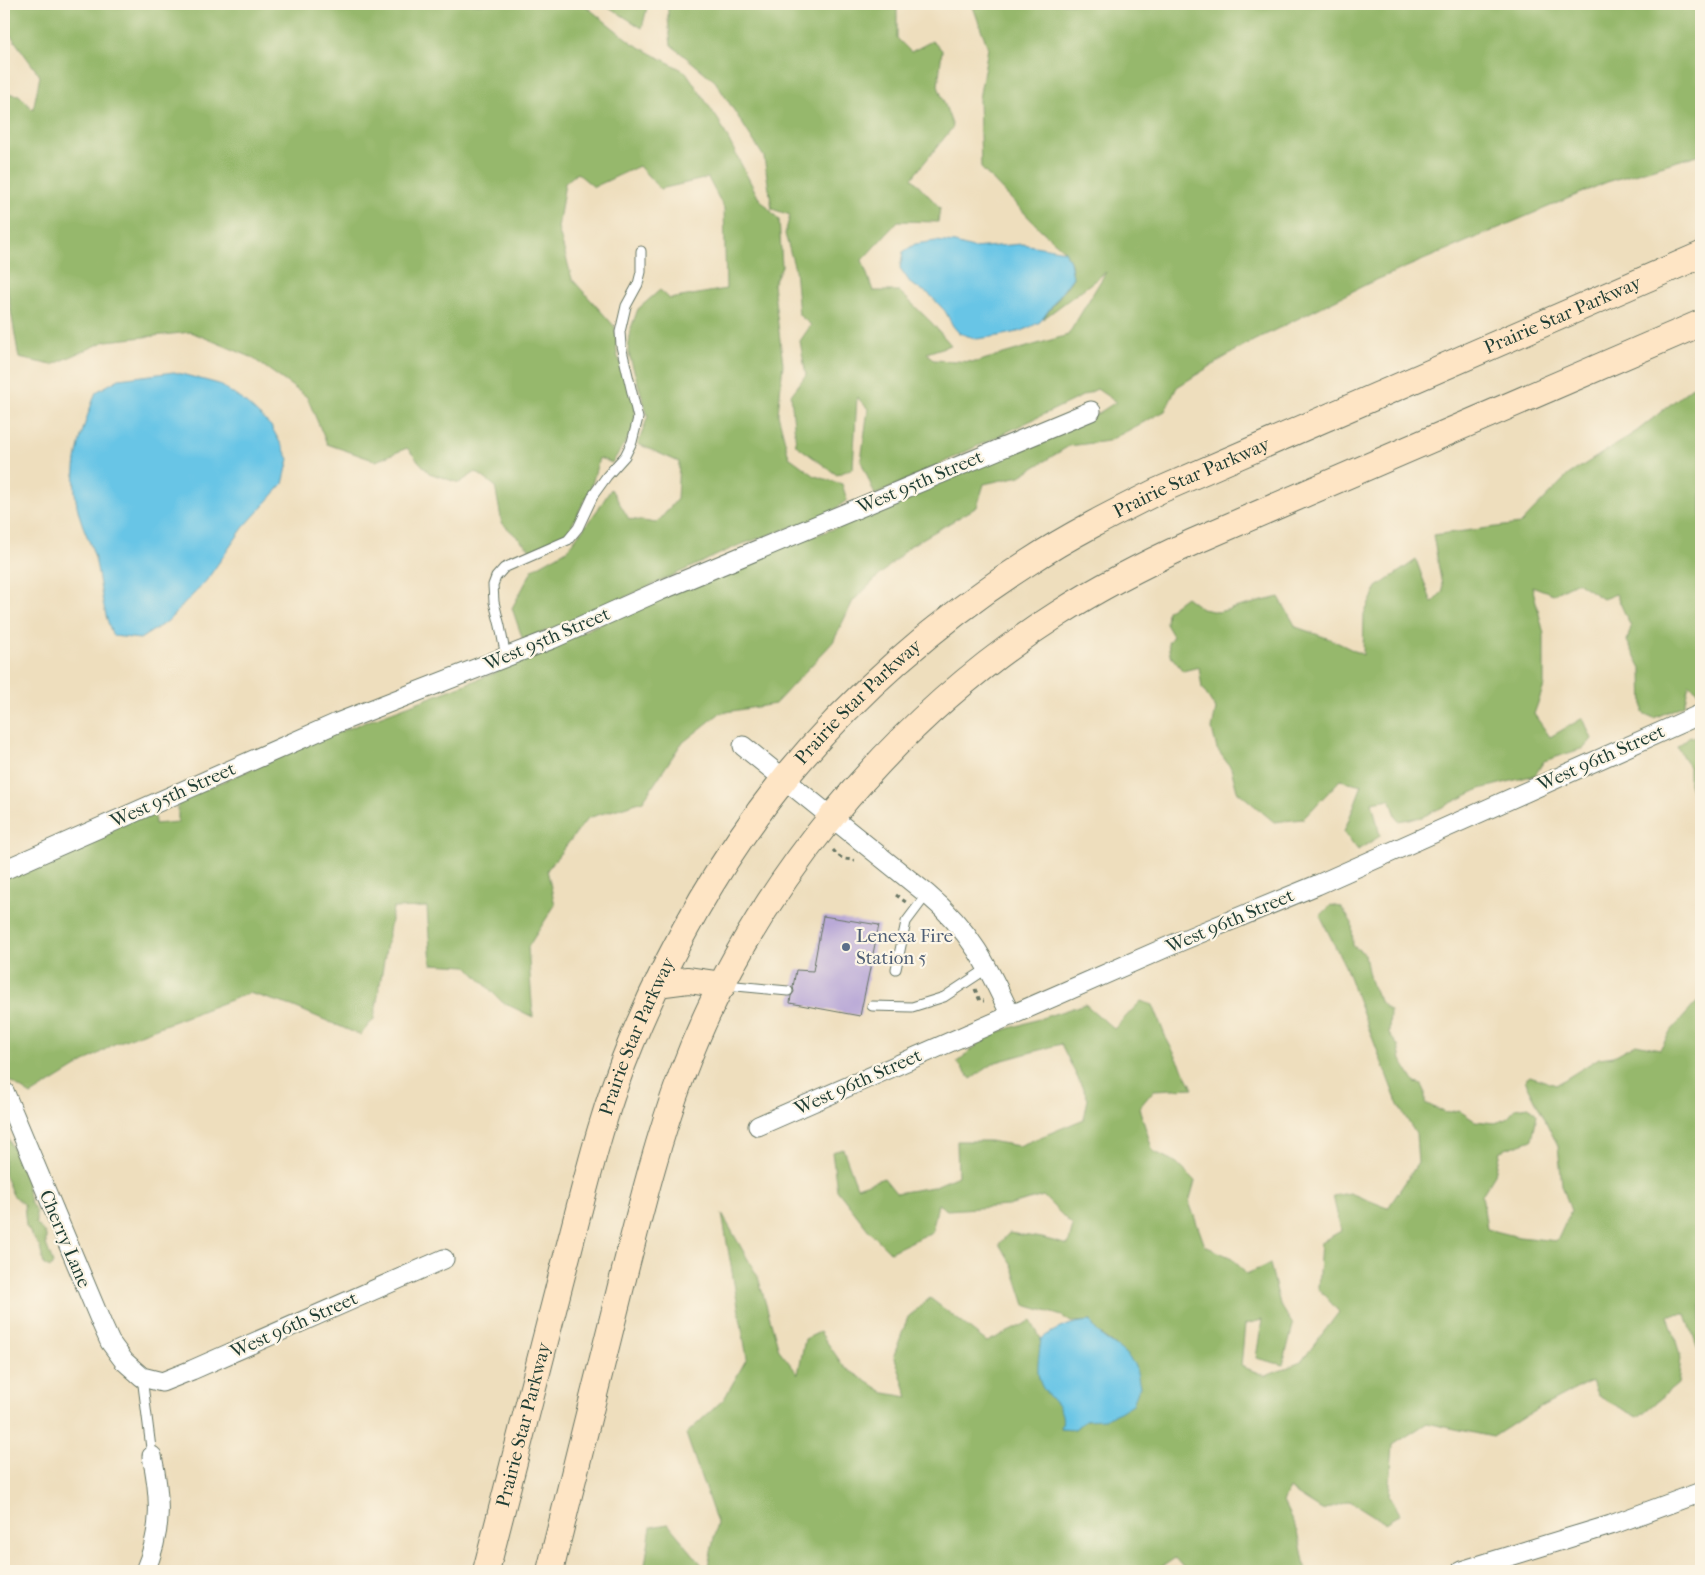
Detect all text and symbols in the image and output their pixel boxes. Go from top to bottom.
street label: Prairie Star Parkway [1481,271,1645,359]
street label: Prairie Star Parkway [1110,432,1274,523]
street label: West 95th Street [853,446,986,519]
street label: West 95th Street [480,603,613,676]
street label: Prairie Star Parkway [790,634,926,769]
street label: West 96th Street [1533,720,1668,796]
street label: West 95th Street [106,758,239,833]
street label: West 96th Street [1162,884,1297,958]
place label: Lenexa Fire Station 5 [856,925,953,969]
marker: Lenexa Fire Station 5 [840,941,852,953]
street label: Prairie Star Parkway [595,953,680,1118]
street label: West 96th Street [790,1044,925,1120]
street label: Cherry Lane [35,1187,95,1291]
street label: West 96th Street [226,1287,361,1363]
street label: Prairie Star Parkway [492,1339,555,1509]

